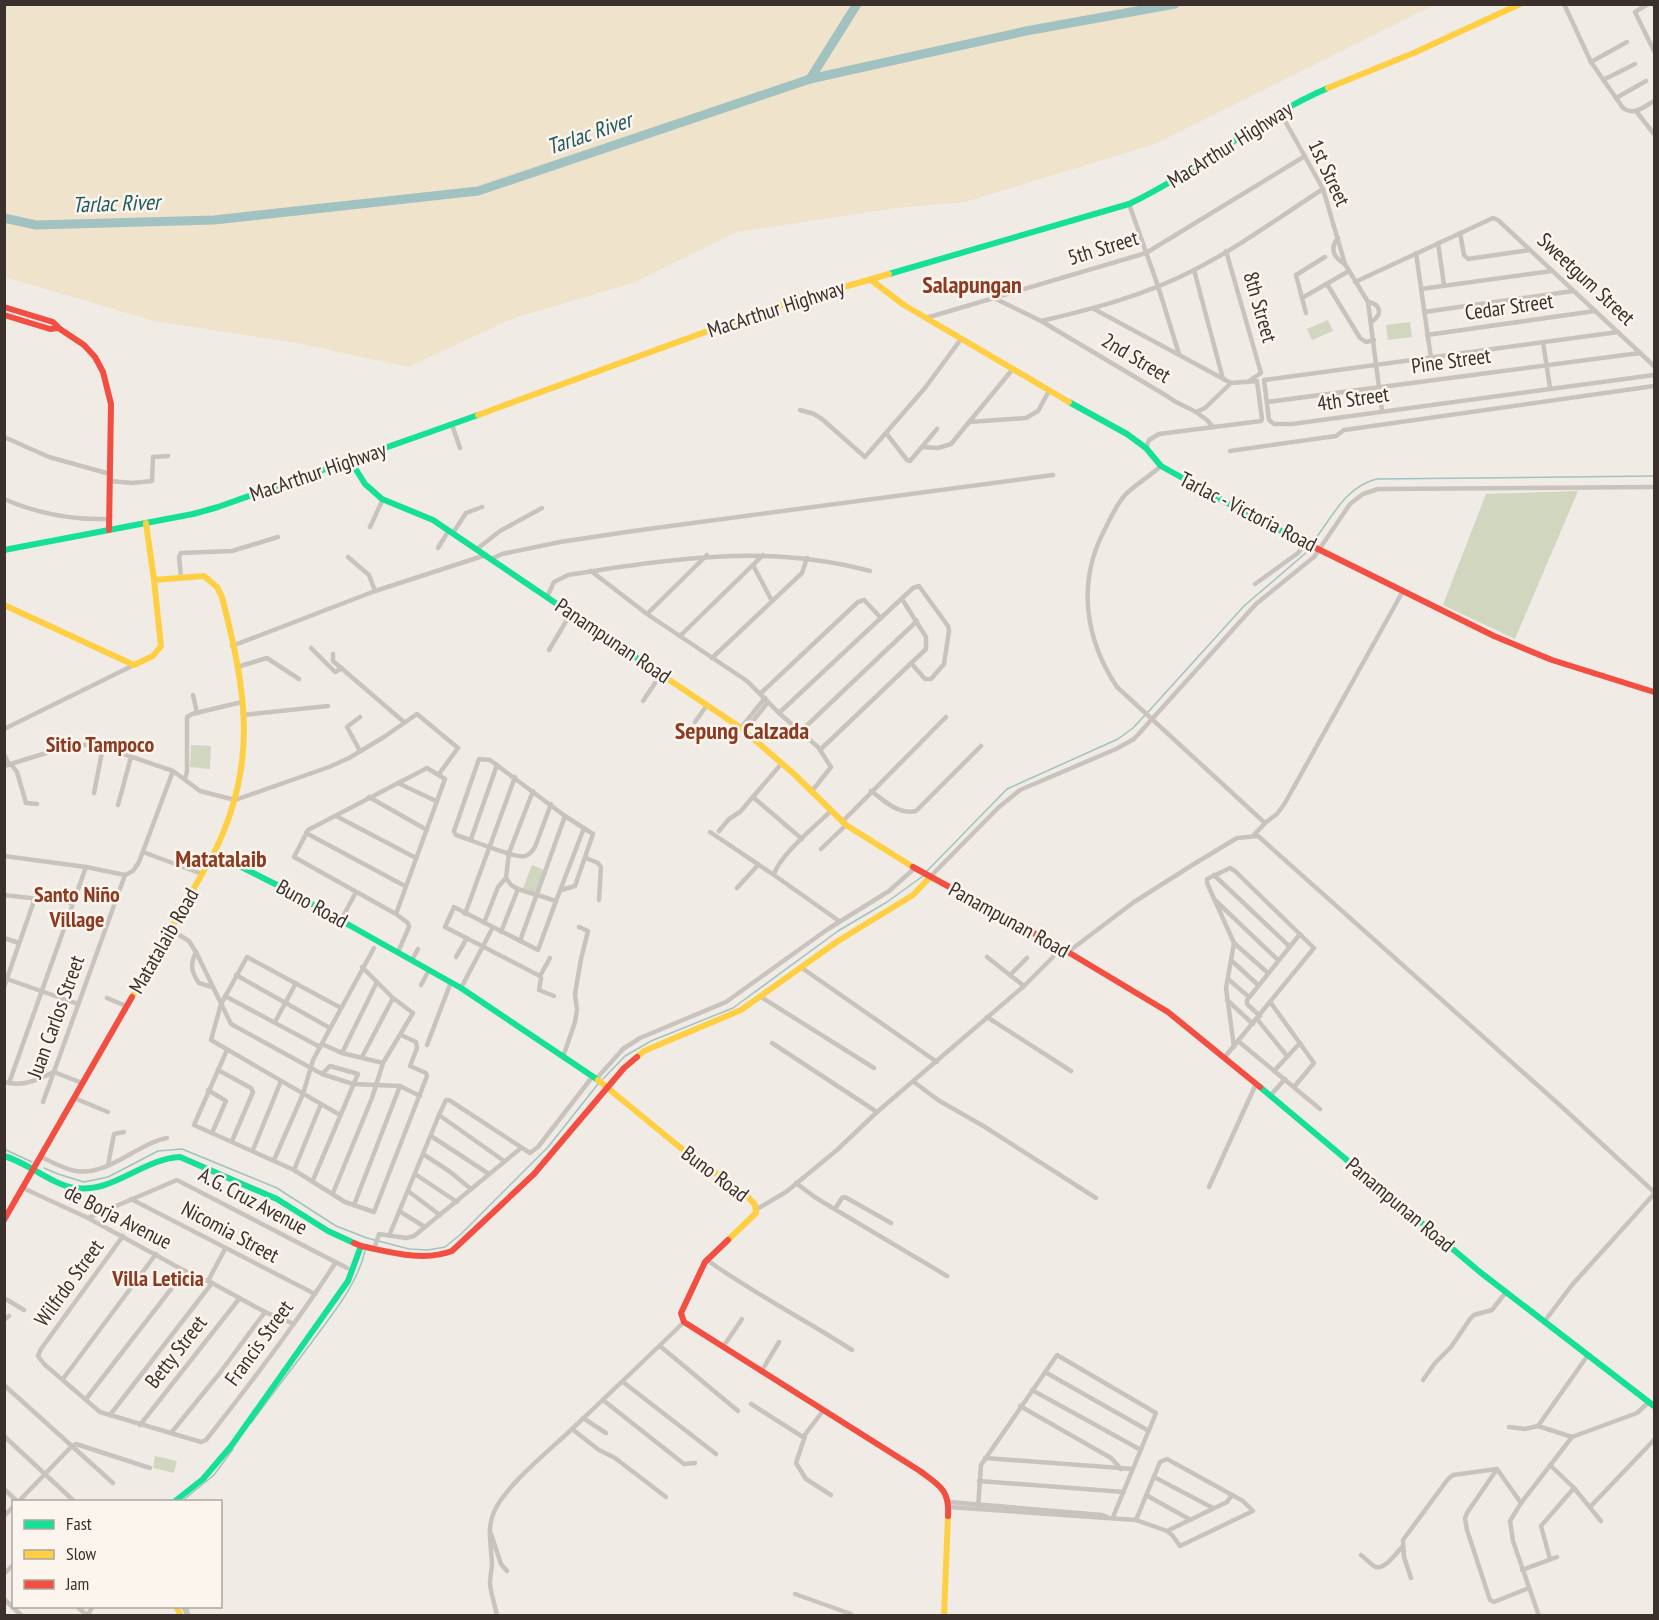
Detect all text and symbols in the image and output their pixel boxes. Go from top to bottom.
street label: MacArthur Highway [1162,95,1297,194]
water label: Tarlac River [543,105,638,161]
street label: 1st Street [1302,135,1357,211]
water label: Tarlac River [72,187,163,219]
street label: 5th Street [1064,224,1142,271]
street label: Sweetgum Street [1532,227,1641,331]
street label: 8th Street [1238,268,1283,346]
district label: Salapungan [922,269,1022,300]
street label: MacArthur Highway [704,274,848,343]
street label: Cedar Street [1463,287,1555,326]
street label: 2nd Street [1097,327,1176,389]
street label: Pine Street [1410,342,1493,379]
street label: 4th Street [1315,380,1391,417]
street label: MacArthur Highway [246,436,390,508]
street label: Tarlac - Victoria Road [1175,465,1321,558]
street label: Panampunan Road [550,592,676,689]
district label: Sepung Calzada [675,715,809,746]
district label: Sitio Tampoco [46,730,155,758]
district label: Matatalaib [175,843,267,874]
street label: Buno Road [272,873,353,934]
street label: Panampunan Road [944,875,1074,964]
district label: Santo Niño Village [34,880,120,933]
street label: Matatalaib Road [123,883,205,998]
street label: Juan Carlos Street [20,952,90,1083]
street label: Buno Road [676,1139,754,1208]
street label: Panampunan Road [1340,1151,1460,1258]
street label: A.G. Cruz Avenue [194,1161,312,1241]
street label: de Borja Avenue [60,1178,176,1255]
street label: Nicomia Street [177,1195,284,1269]
street label: Wilfrdo Street [28,1234,109,1331]
district label: Villa Leticia [111,1264,204,1292]
street label: Francis Street [219,1295,299,1391]
street label: Betty Street [139,1310,213,1394]
legend [12,1500,222,1608]
text: Fast [66,1512,92,1535]
text: Slow [66,1542,97,1565]
text: Jam [65,1572,89,1595]

